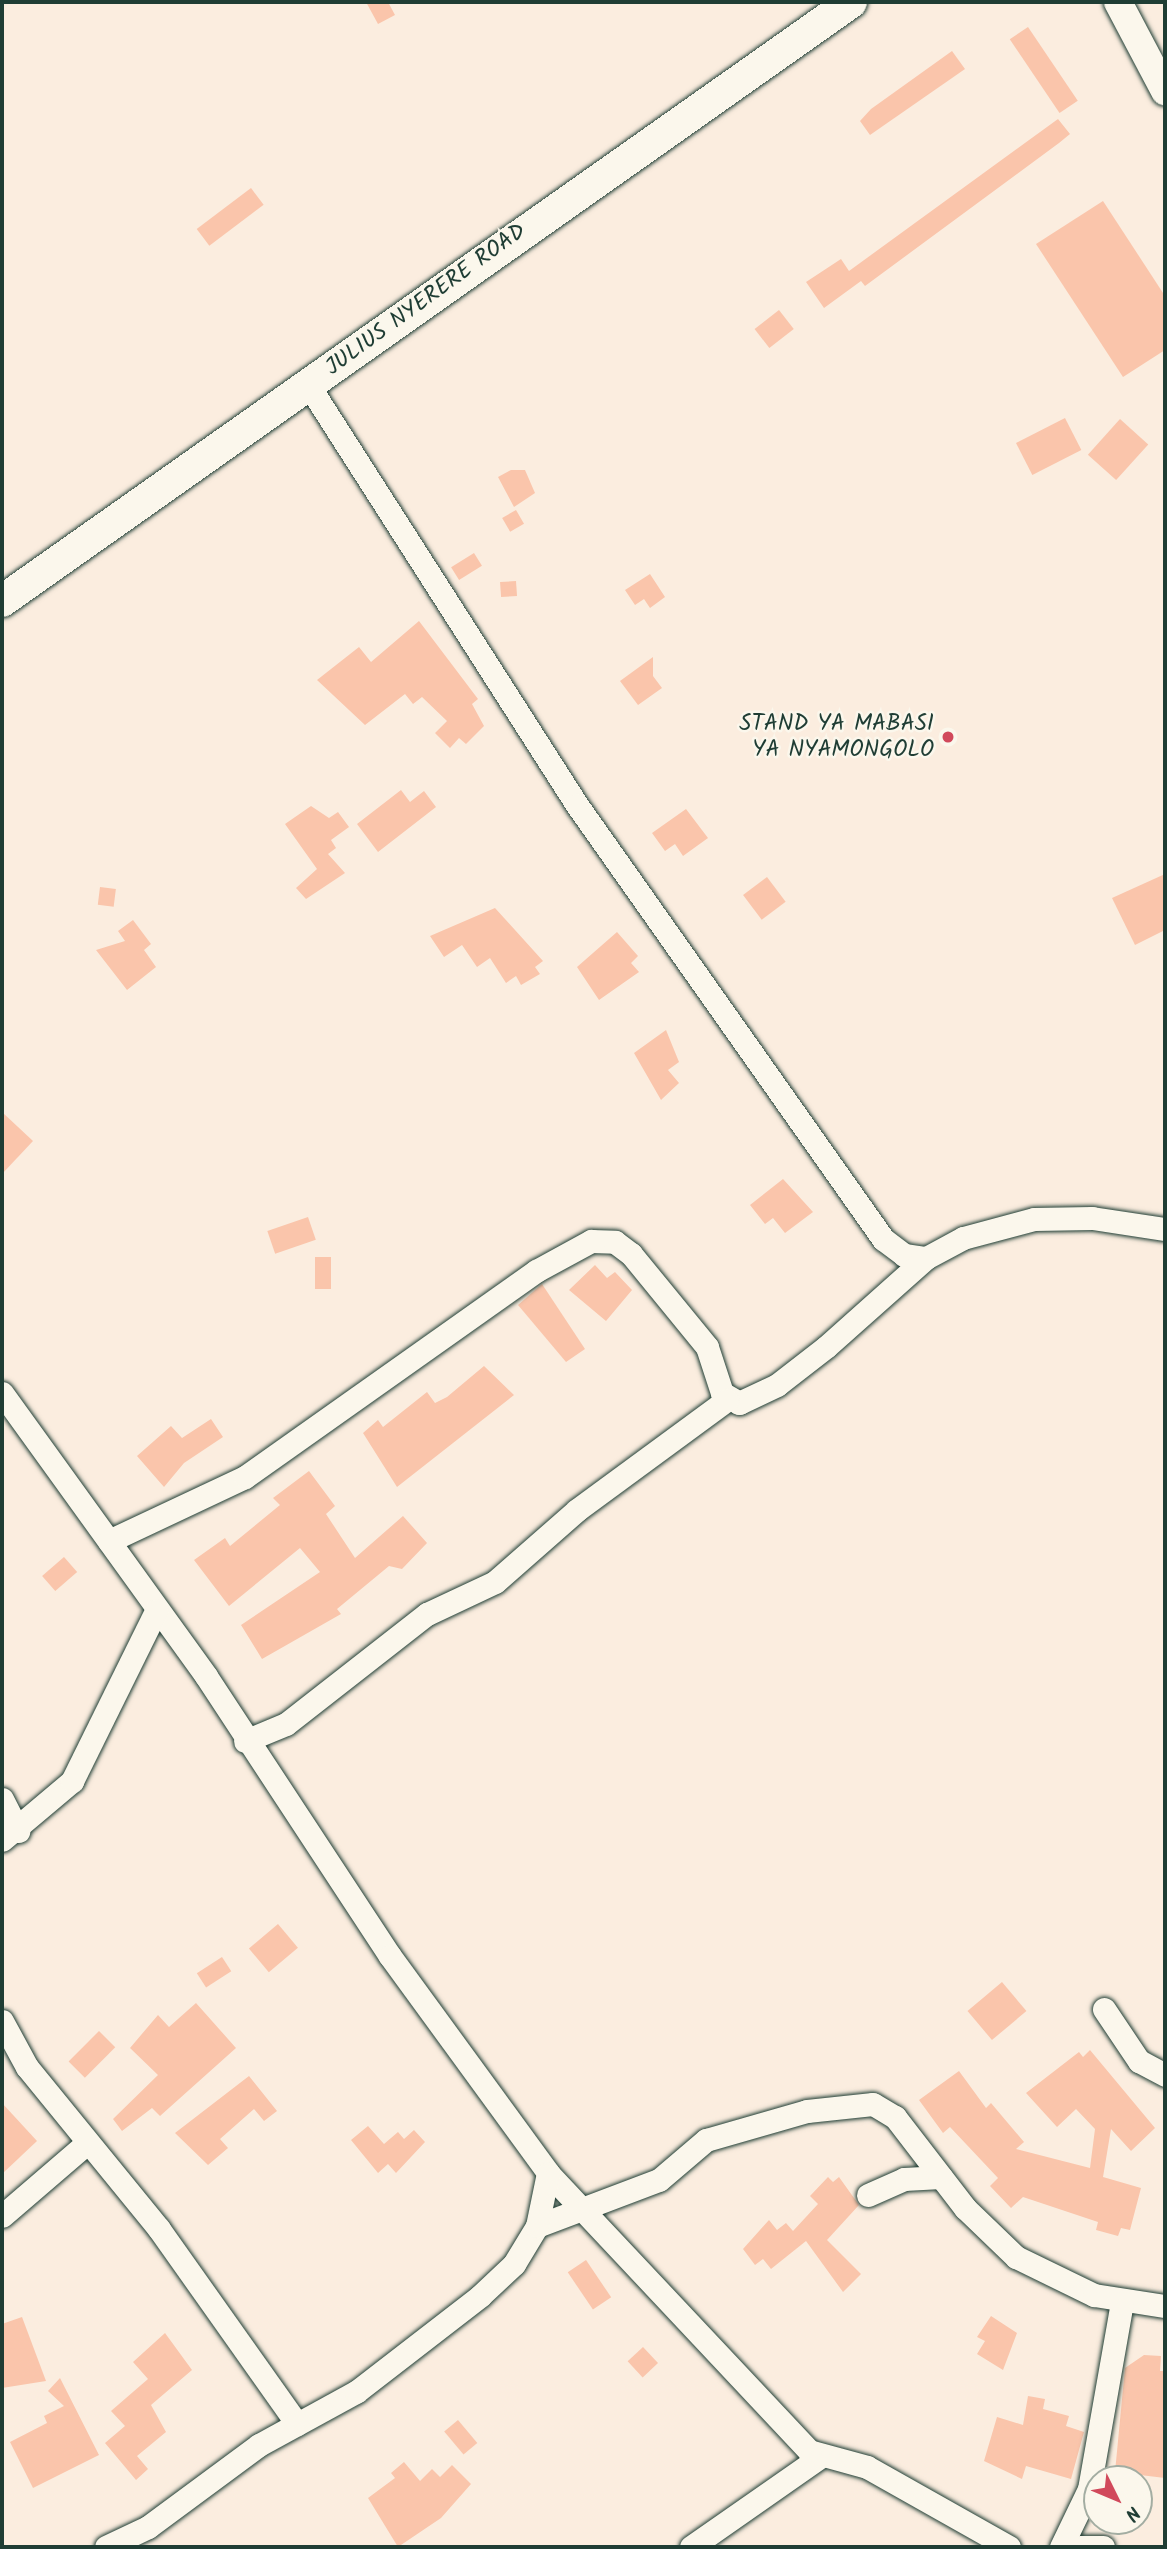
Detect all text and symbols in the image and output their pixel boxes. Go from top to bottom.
street label: JULIUS NYERERE ROAD [320,218,532,382]
place label: STAND YA MABASI YA NYAMONGOLO [739,710,934,764]
marker: STAND YA MABASI YA NYAMONGOLO [940,729,956,745]
north arrow [1083,2465,1153,2535]
text: N [1117,2498,1147,2528]

